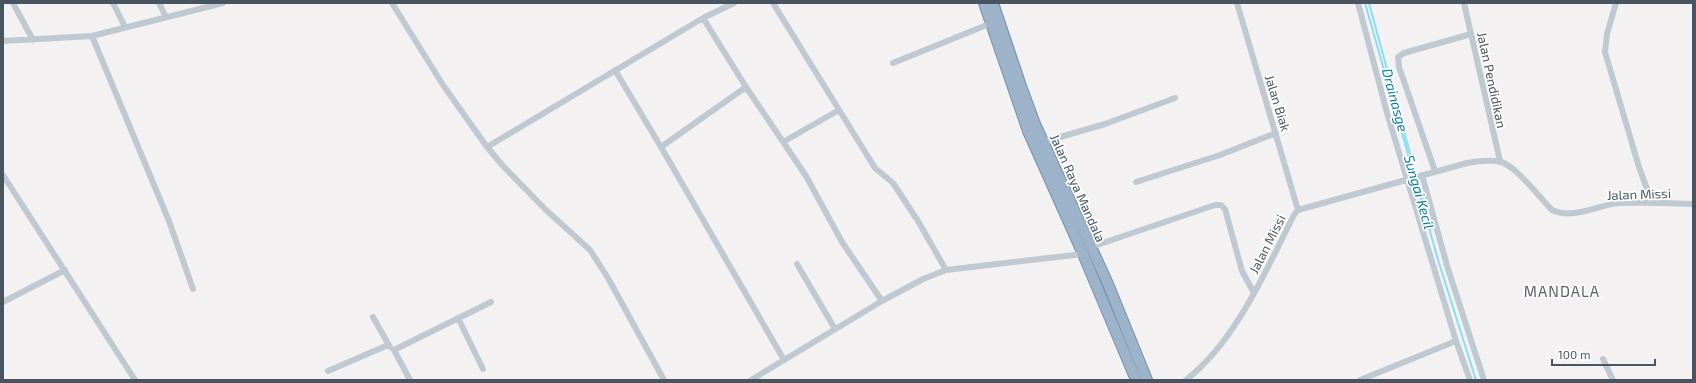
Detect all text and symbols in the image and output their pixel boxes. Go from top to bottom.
street label: Jalan Pendidikan [1474,31,1510,129]
water label: Drainasge [1379,66,1412,134]
street label: Jalan Biak [1262,73,1294,133]
street label: Jalan Raya Mandala [1047,131,1109,245]
water label: Sungai Kecil [1401,153,1438,231]
street label: Jalan Missi [1607,185,1671,203]
street label: Jalan Missi [1245,212,1289,276]
district label: MANDALA [1524,282,1600,300]
scale bar [1552,341,1655,367]
text: 100 m [1558,347,1590,361]

